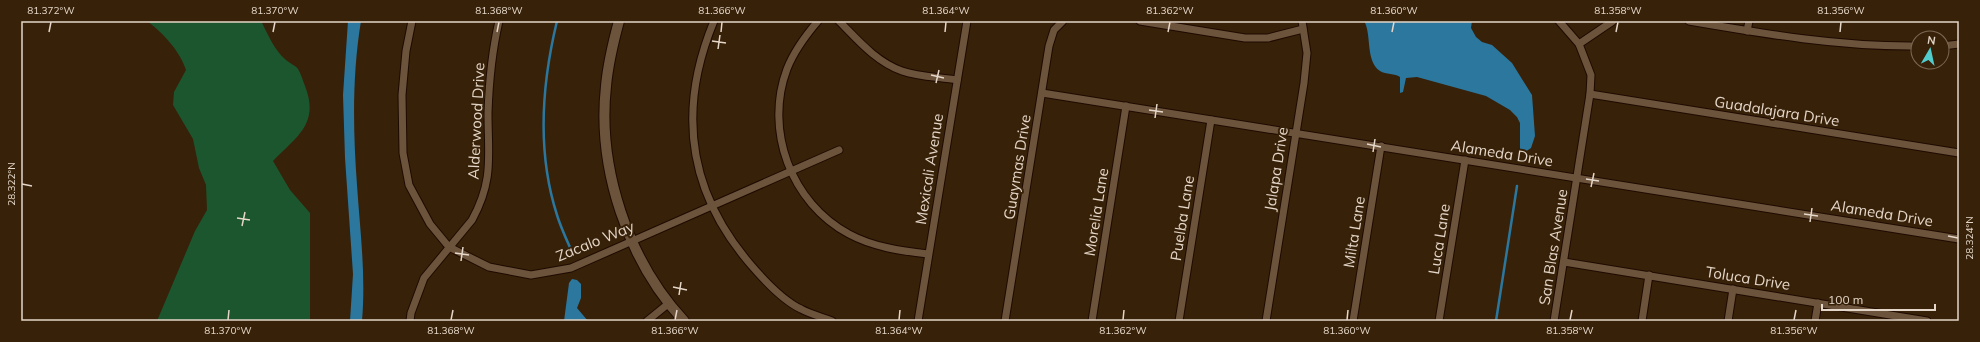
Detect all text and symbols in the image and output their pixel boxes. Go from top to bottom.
text: 81.372°W [27,4,75,17]
text: 81.370°W [251,4,299,17]
text: 81.368°W [475,4,523,17]
text: 81.366°W [698,4,746,17]
text: 81.364°W [922,4,970,17]
text: 81.362°W [1146,4,1194,17]
text: 81.360°W [1370,4,1418,17]
text: 81.358°W [1594,4,1642,17]
text: 81.356°W [1817,4,1865,17]
north arrow [1910,30,1950,70]
text: N [1926,33,1937,48]
street label: Alderwood Drive [463,62,489,180]
street label: Guadalajara Drive [1713,92,1841,130]
street label: Mexicali Avenue [911,112,947,226]
street label: Guaymas Drive [999,113,1035,221]
street label: Jalapa Drive [1260,126,1292,212]
street label: Alameda Drive [1450,136,1554,170]
text: 28.322°N [5,162,18,206]
street label: Morelia Lane [1080,167,1112,257]
street label: Puelba Lane [1166,174,1198,262]
street label: San Blas Avenue [1534,188,1572,306]
street label: Milta Lane [1339,195,1369,269]
street label: Alameda Drive [1830,196,1934,230]
street label: Luca Lane [1424,202,1454,276]
text: 28.324°N [1963,216,1976,260]
street label: Zacalo Way [553,217,637,265]
street label: Toluca Drive [1704,262,1792,294]
scale bar [1822,286,1935,312]
text: 100 m [1828,292,1863,307]
text: 81.370°W [204,324,252,337]
text: 81.368°W [427,324,475,337]
text: 81.366°W [651,324,699,337]
text: 81.364°W [875,324,923,337]
text: 81.362°W [1099,324,1147,337]
text: 81.360°W [1323,324,1371,337]
text: 81.358°W [1546,324,1594,337]
text: 81.356°W [1770,324,1818,337]

